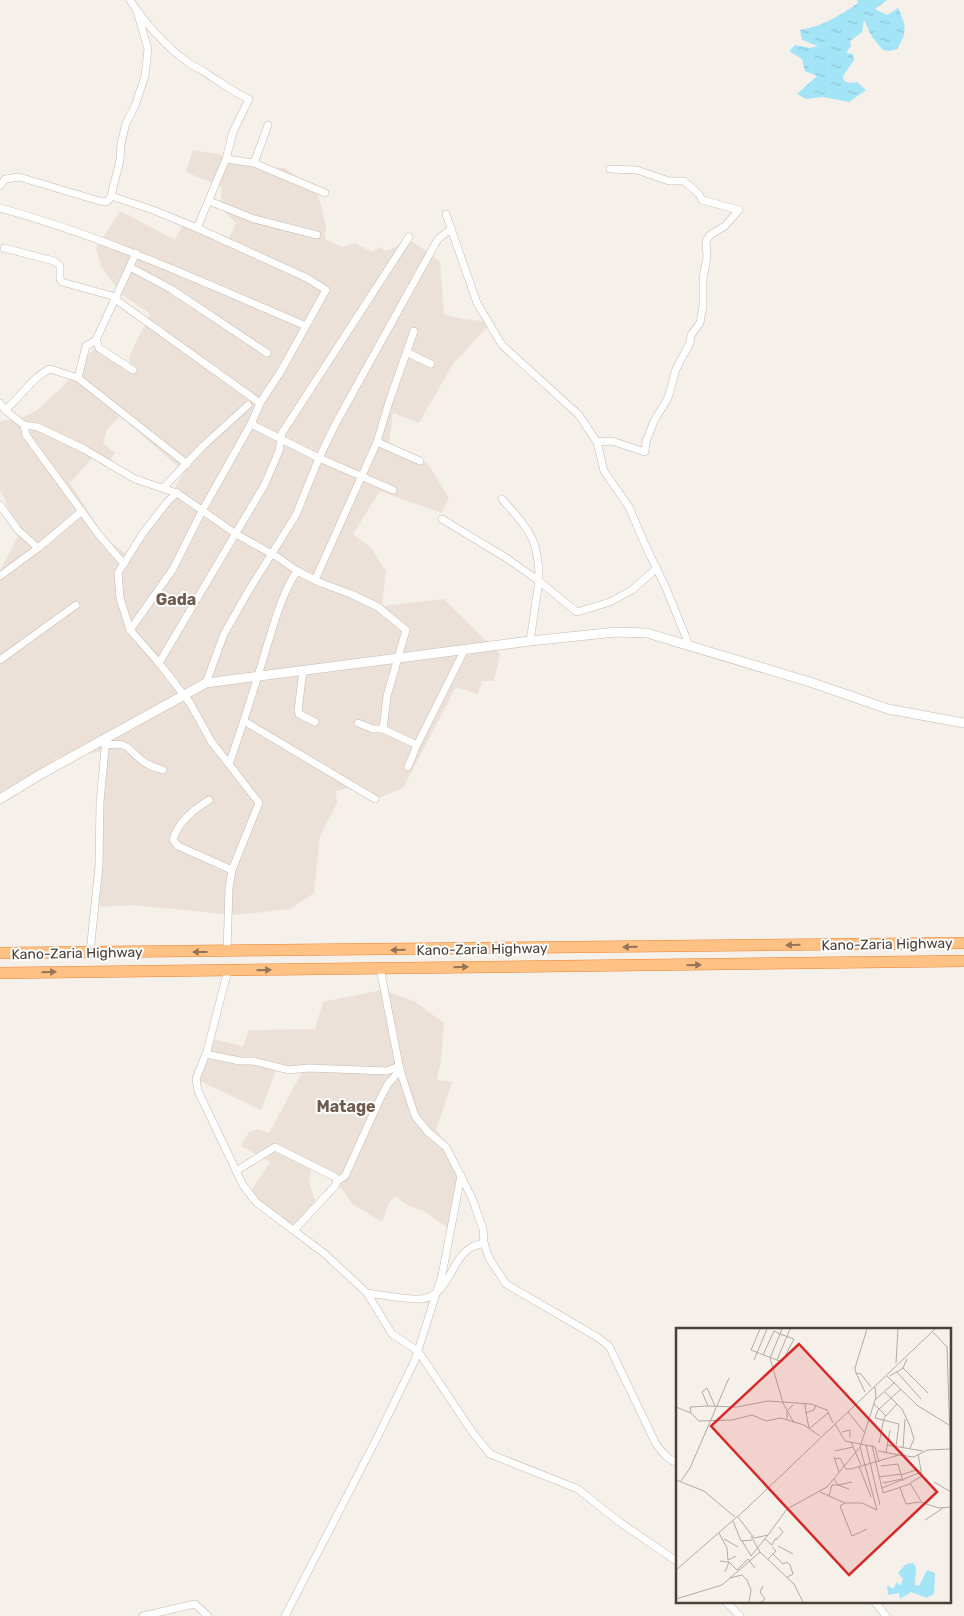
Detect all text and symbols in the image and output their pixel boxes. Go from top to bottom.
district label: Gada [156,590,196,609]
street label: Kano-Zaria Highway [821,935,953,954]
street label: Kano-Zaria Highway [416,940,548,959]
one-way arrow [785,941,801,949]
one-way arrow [622,943,638,951]
street label: Kano-Zaria Highway [11,944,143,963]
one-way arrow [390,946,406,954]
one-way arrow [192,948,208,956]
one-way arrow [686,961,702,969]
one-way arrow [453,963,469,971]
one-way arrow [256,966,272,974]
one-way arrow [41,968,57,976]
district label: Matage [316,1097,376,1116]
inset map [676,1328,952,1604]

